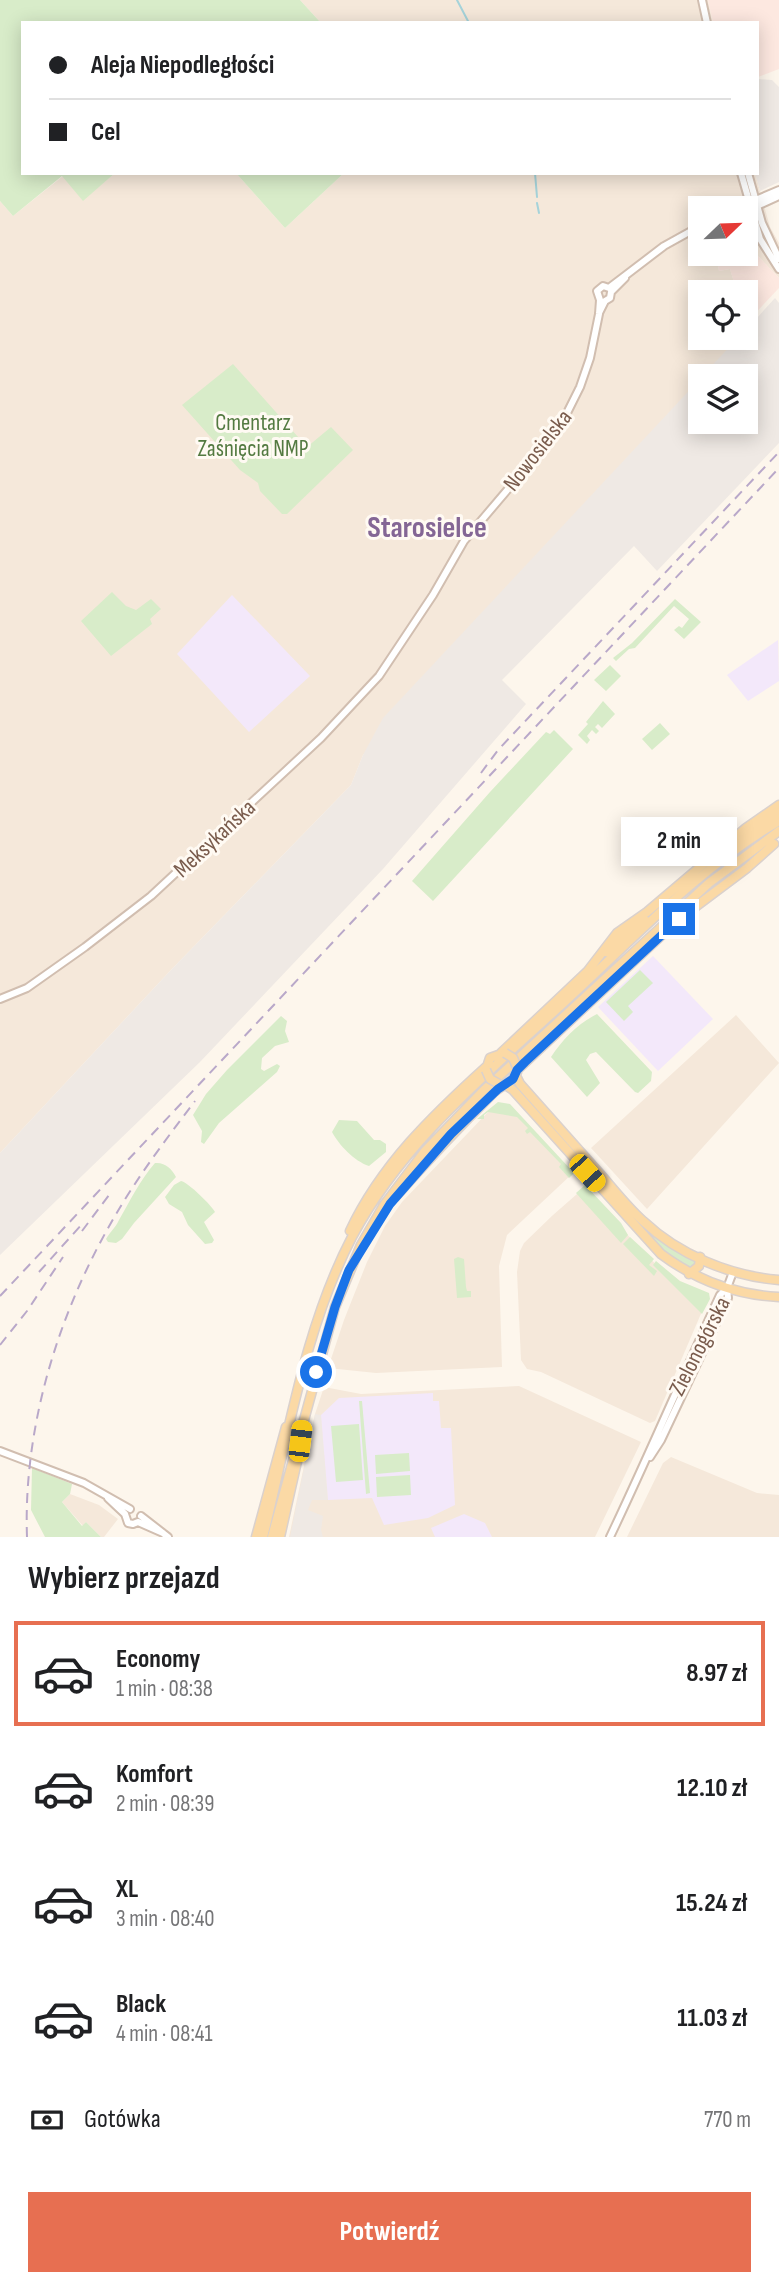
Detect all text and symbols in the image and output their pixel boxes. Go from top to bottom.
text: Aleja Niepodległości [91,50,274,81]
text: Cel [91,117,121,148]
north arrow [688,196,758,266]
map controls [688,196,758,434]
button: locate [688,280,758,350]
button: layers [688,364,758,434]
street label: Nowosielska [497,404,578,497]
park label: Cmentarz Zaśnięcia NMP [198,409,308,463]
district label: Starosielce [367,510,487,546]
street label: Meksykańska [168,794,261,884]
callout: 2 min [621,818,737,866]
text: 2 min [657,827,701,855]
route end [663,903,695,935]
car [566,1150,609,1196]
street label: Zielonogórska [663,1292,737,1400]
route start [300,1356,332,1388]
car [288,1419,313,1463]
text: Wybierz przejazd [28,1559,220,1598]
icon: car [32,1642,95,1705]
text: Economy [116,1644,200,1675]
text: 8.97 zł [686,1658,747,1689]
text: 1 min · 08:38 [116,1675,213,1703]
icon: car [32,1757,95,1820]
text: Komfort [116,1759,193,1790]
text: 12.10 zł [677,1773,747,1804]
text: 2 min · 08:39 [116,1790,214,1818]
icon: car [32,1872,95,1935]
text: XL [116,1874,138,1905]
text: 15.24 zł [676,1888,747,1919]
text: 3 min · 08:40 [116,1905,215,1933]
icon: car [32,1987,95,2050]
text: Black [116,1989,166,2020]
text: 11.03 zł [677,2003,747,2034]
text: 4 min · 08:41 [116,2020,212,2048]
icon: cash [28,2101,66,2139]
text: Gotówka [84,2104,161,2135]
text: 770 m [704,2106,751,2134]
button: Potwierdź [28,2192,751,2272]

